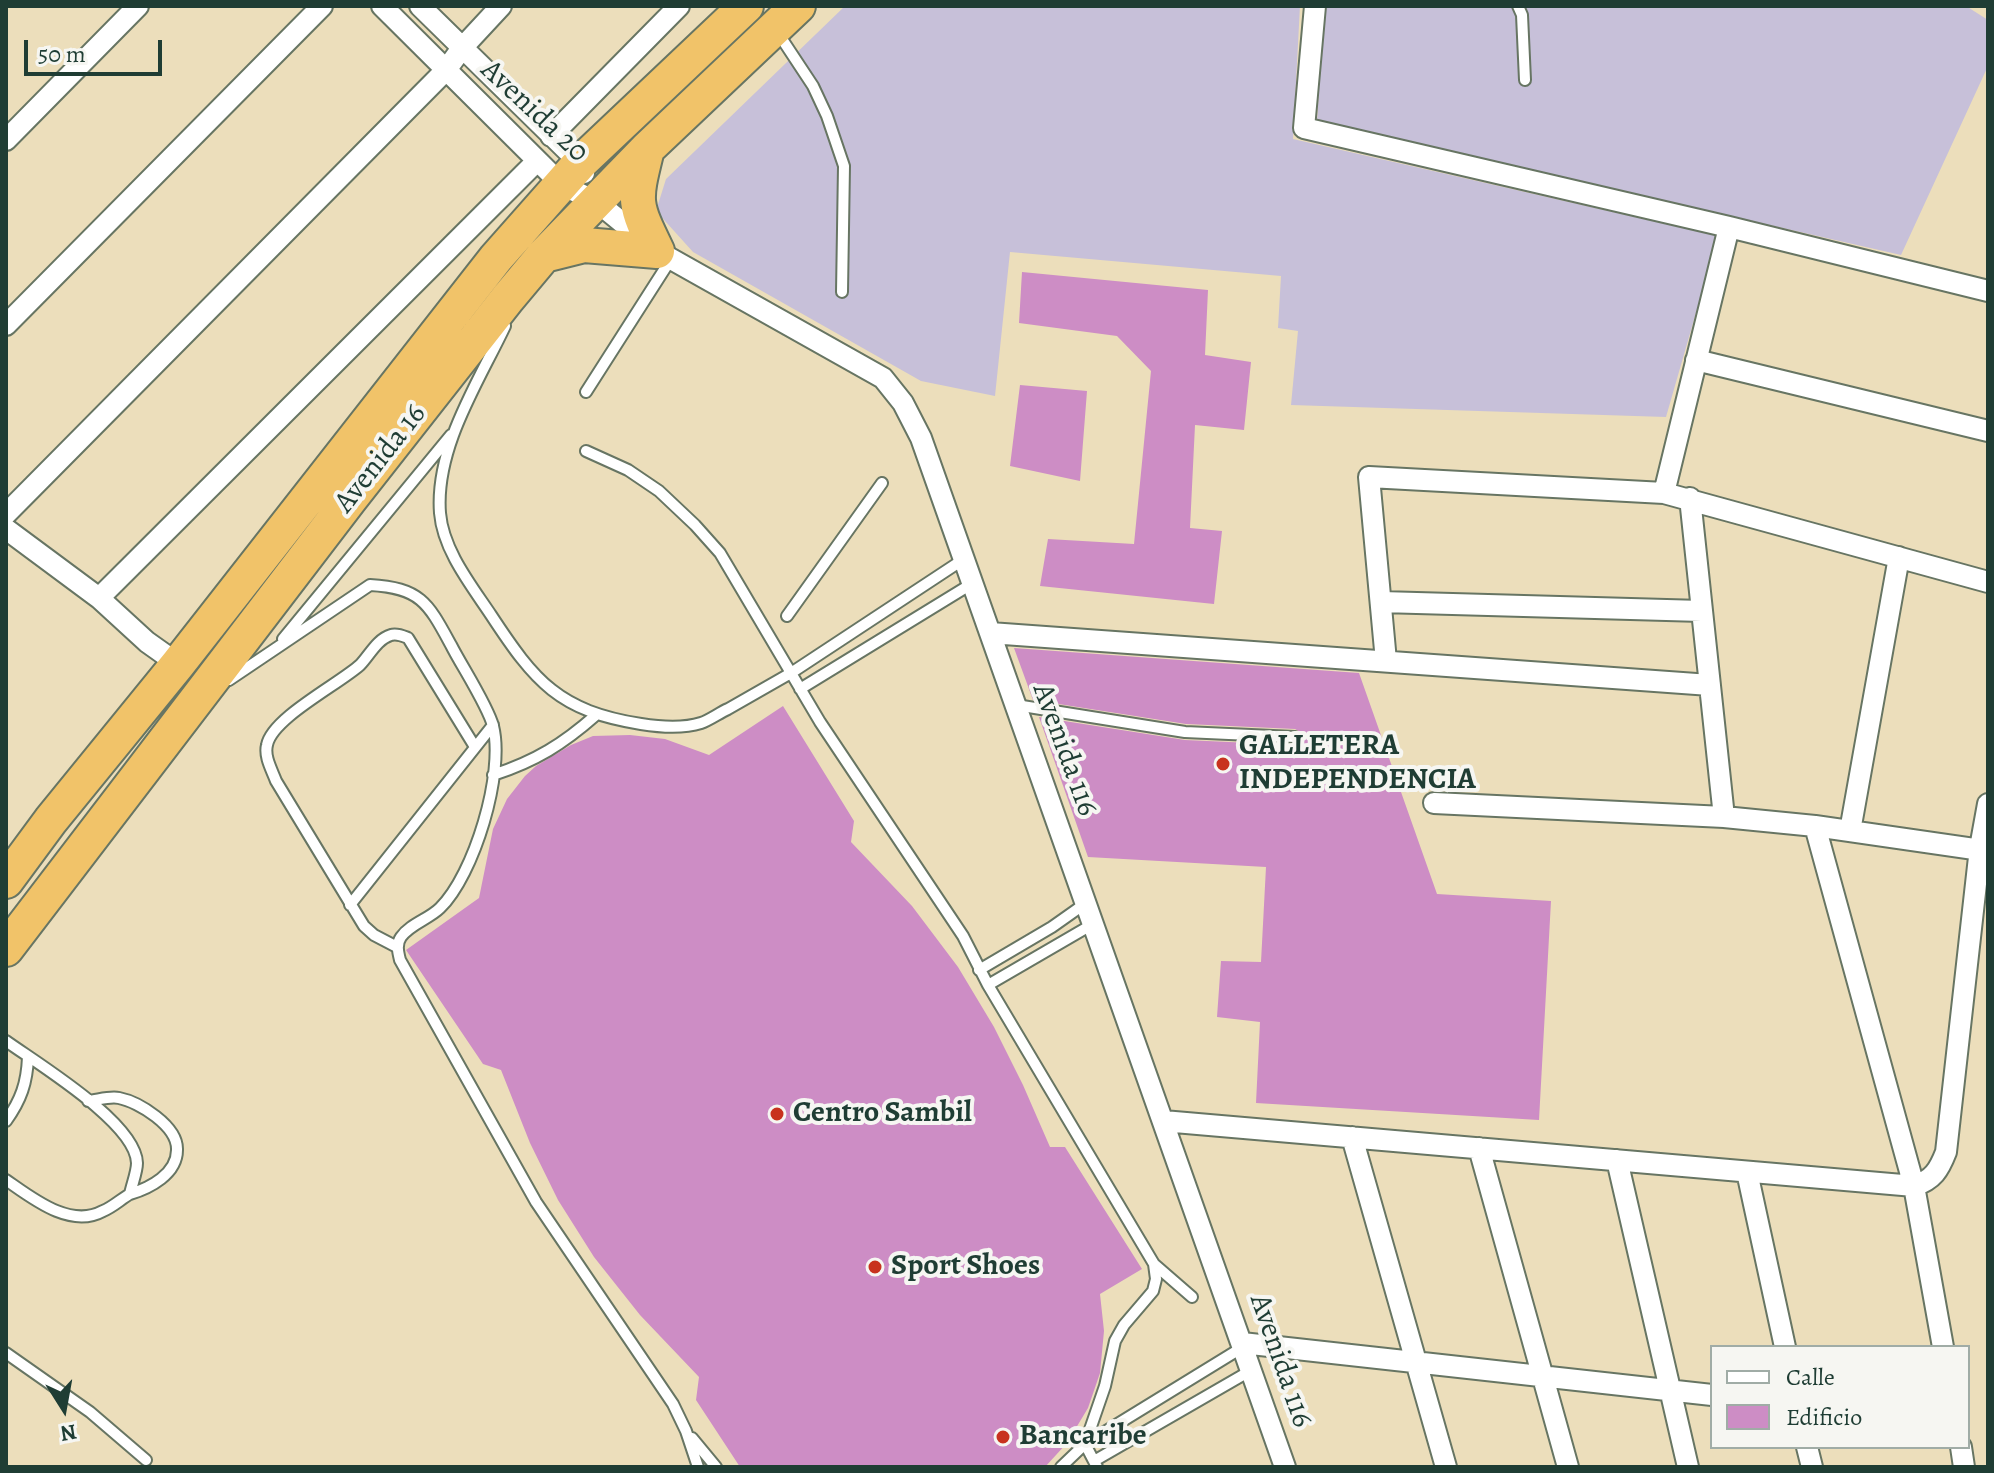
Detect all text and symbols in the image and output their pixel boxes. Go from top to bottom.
scale bar [28,24,166,74]
text: 50 m [38,38,86,70]
street label: Avenida 20 [473,53,595,171]
street label: Avenida 16 [327,397,435,521]
street label: Avenida 116 [1023,679,1105,821]
place label: GALLETERA INDEPENDENCIA [1239,729,1476,800]
marker: GALLETERA INDEPENDENCIA [1214,755,1232,773]
place label: Centro Sambil [793,1096,972,1132]
marker: Centro Sambil [768,1105,786,1123]
place label: Sport Shoes [891,1249,1040,1285]
marker: Sport Shoes [866,1258,884,1276]
street label: Avenida 116 [1240,1290,1320,1432]
legend [1710,1345,1970,1449]
text: Calle [1786,1361,1835,1393]
north arrow [24,1369,104,1449]
text: Edificio [1786,1401,1862,1433]
text: N [58,1416,79,1449]
place label: Bancaribe [1019,1419,1147,1455]
marker: Bancaribe [994,1428,1012,1446]

